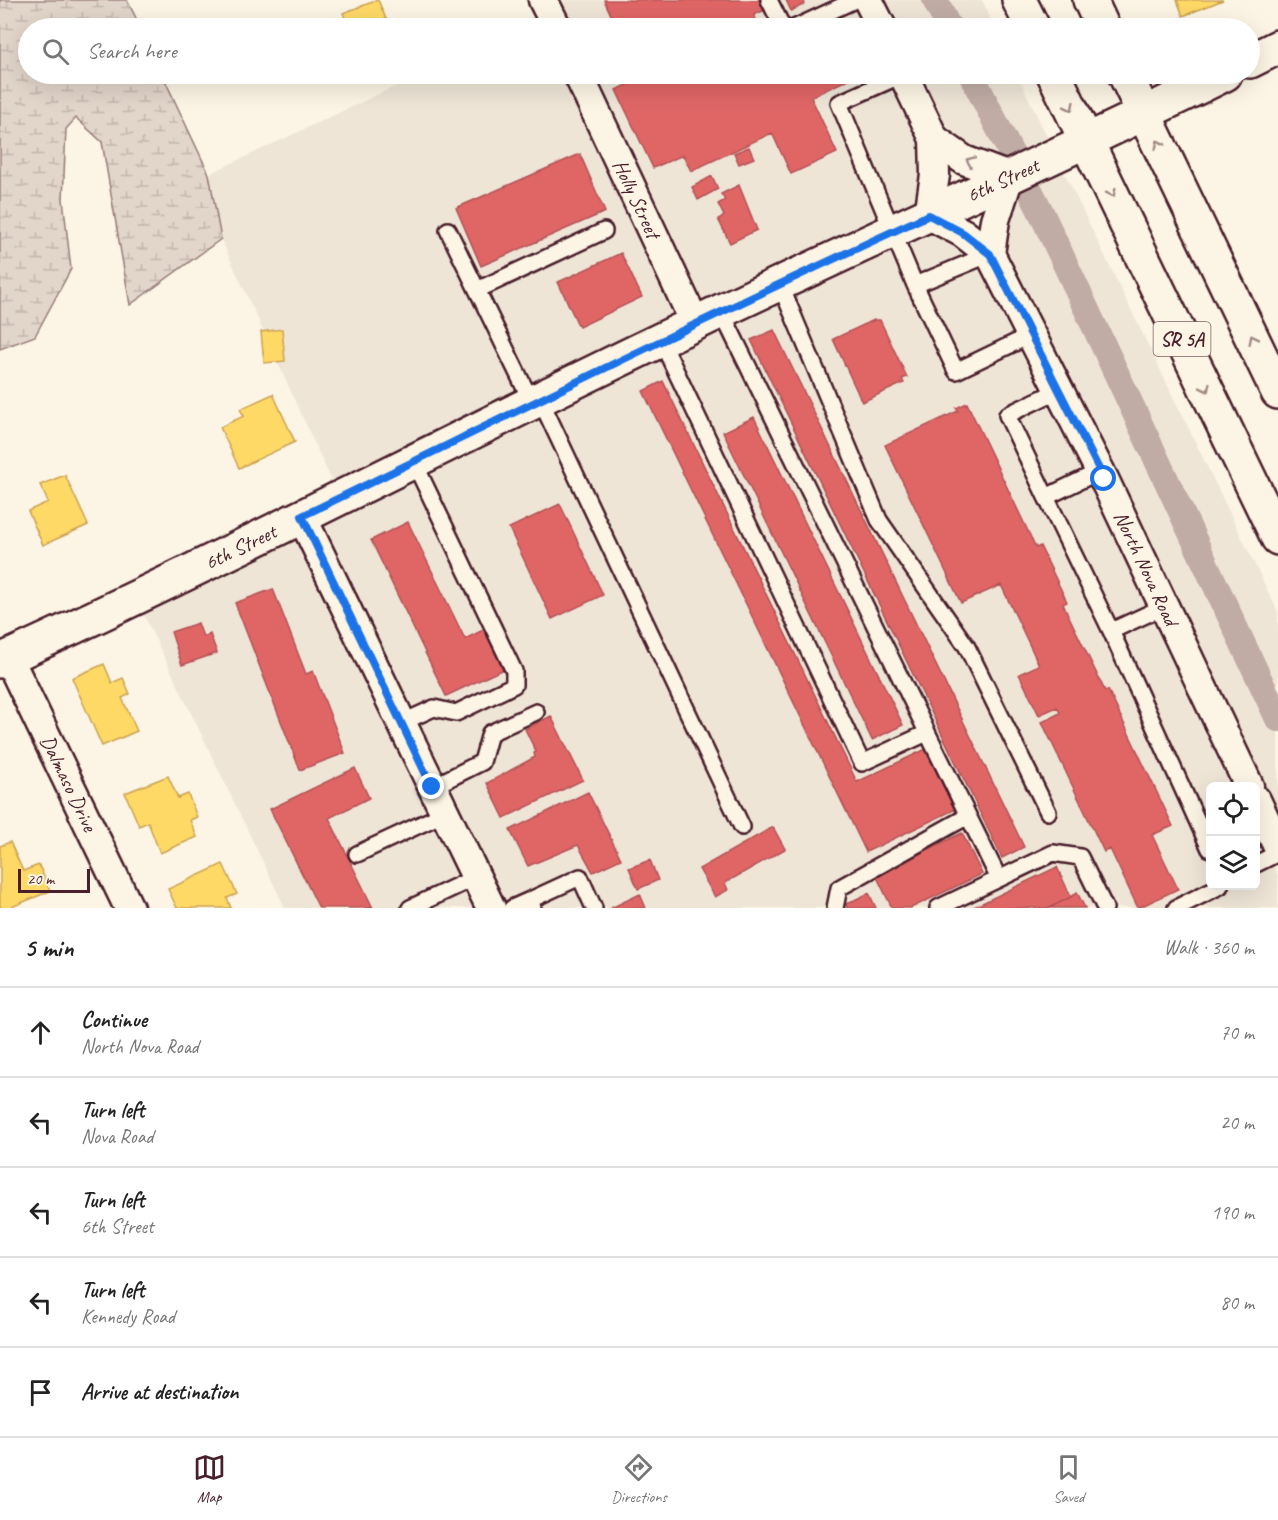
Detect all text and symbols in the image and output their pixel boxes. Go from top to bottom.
search box [18,18,1260,84]
icon: search [39,35,72,68]
text: Search here [87,37,177,65]
one-way arrow [1063,101,1075,112]
one-way arrow [1155,140,1167,151]
street label: 6th Street [962,151,1045,208]
street label: Holly Street [607,155,668,245]
one-way arrow [965,157,976,169]
one-way arrow [1104,187,1116,198]
road number: SR 5A [1154,322,1210,356]
one-way arrow [1248,334,1260,345]
one-way arrow [1198,381,1210,392]
route start [1090,465,1116,491]
street label: North Nova Road [1108,507,1186,633]
street label: 6th Street [200,518,282,576]
street label: Dalmaso Drive [35,731,104,836]
route end [418,773,444,799]
map controls [1206,782,1260,890]
button: locate [1206,782,1260,836]
button: layers [1206,836,1260,890]
scale bar [18,866,90,894]
text: 20 m [27,869,54,889]
text: 5 min [24,931,73,964]
text: Walk · 360 m [1164,935,1254,960]
text: Continue [81,1006,147,1034]
icon: ahead [24,1016,57,1049]
text: 70 m [1220,1020,1254,1045]
text: North Nova Road [81,1034,199,1059]
text: Turn left [81,1096,145,1124]
icon: left [24,1106,57,1139]
text: 20 m [1220,1110,1254,1135]
text: Nova Road [81,1124,153,1149]
text: Turn left [81,1186,145,1214]
icon: left [24,1196,57,1229]
text: 190 m [1211,1200,1254,1225]
text: 6th Street [81,1214,154,1239]
text: Turn left [81,1276,145,1304]
icon: left [24,1286,57,1319]
text: 80 m [1220,1290,1254,1315]
text: Kennedy Road [81,1304,175,1329]
icon: arrive [24,1376,57,1409]
text: Arrive at destination [81,1378,238,1406]
tab: Map [193,1451,226,1507]
tab: Directions [611,1451,667,1507]
tab: Saved [1052,1451,1085,1507]

